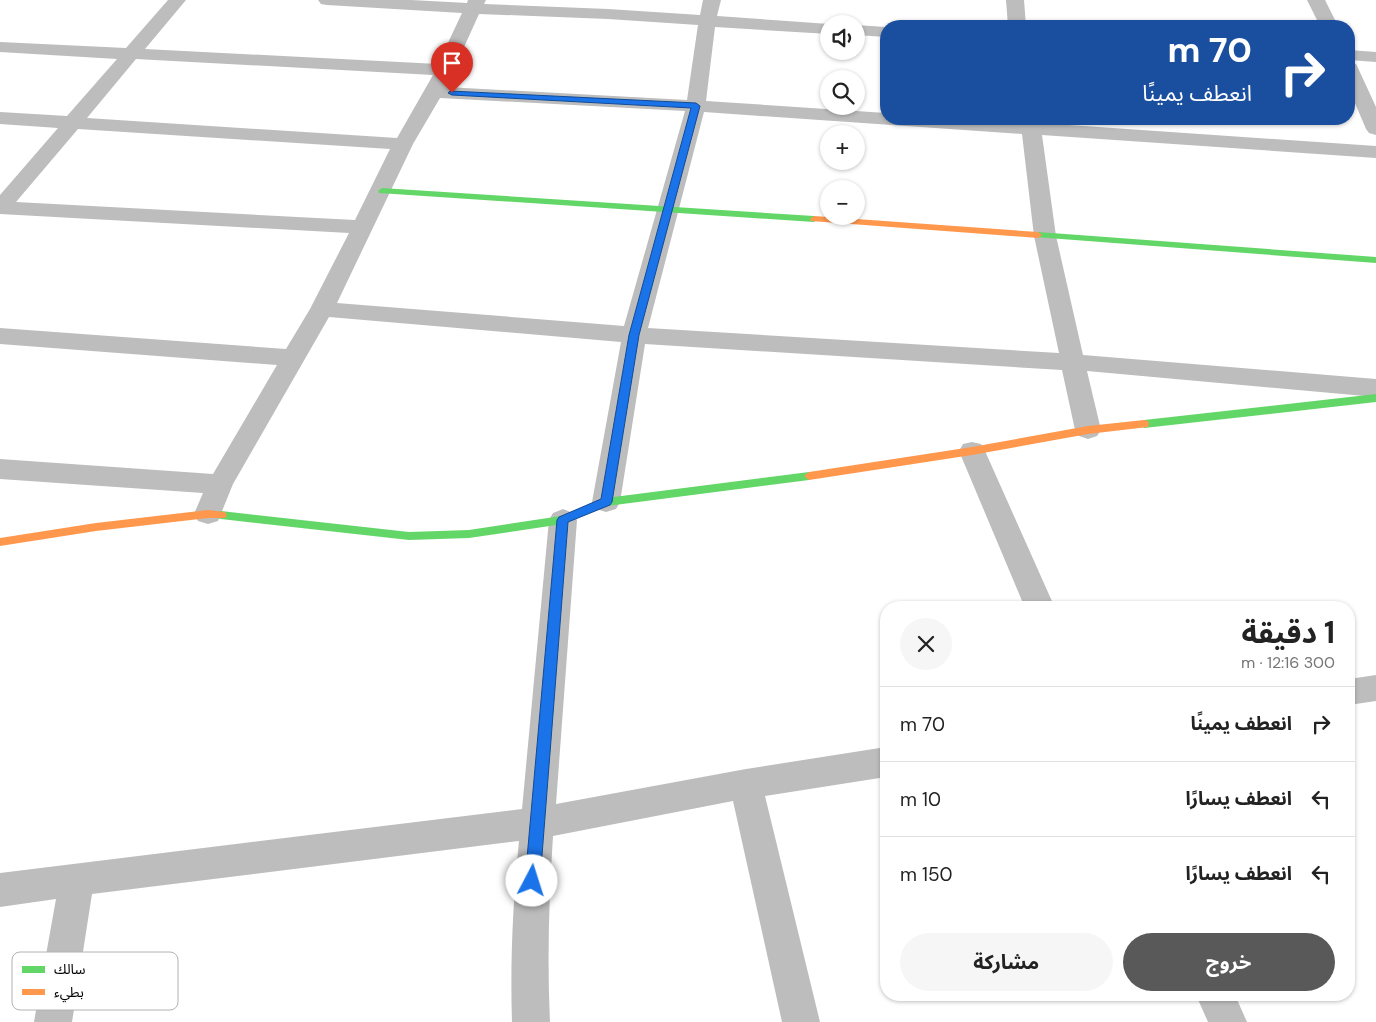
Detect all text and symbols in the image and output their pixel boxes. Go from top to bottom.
map controls [820,15,865,225]
button: sound [820,15,865,60]
text: 70 m [1168,27,1252,73]
icon: right [1270,40,1335,105]
pin [431,42,473,93]
icon: arrive [438,49,466,77]
button: search [820,70,865,115]
text: انعطف يمينًا [1142,79,1252,108]
button: + [820,125,865,170]
button: − [820,180,865,225]
text: 1 دقيقة [1242,613,1335,652]
button: close [900,618,952,670]
text: 300 m · 12:16 [1241,652,1335,673]
icon: right [1307,710,1335,738]
text: انعطف يمينًا [1190,711,1292,736]
text: 70 m [900,712,945,737]
icon: left [1307,785,1335,813]
text: انعطف يسارًا [1185,786,1292,811]
text: 10 m [900,787,941,812]
position arrow [505,854,557,906]
icon: left [1307,860,1335,888]
text: انعطف يسارًا [1185,861,1292,886]
text: 150 m [900,862,953,887]
button: مشاركة [900,933,1113,991]
button: خروج [1123,933,1335,991]
legend [12,952,178,1010]
text: سالك [54,960,86,978]
text: بطيء [54,983,84,1003]

